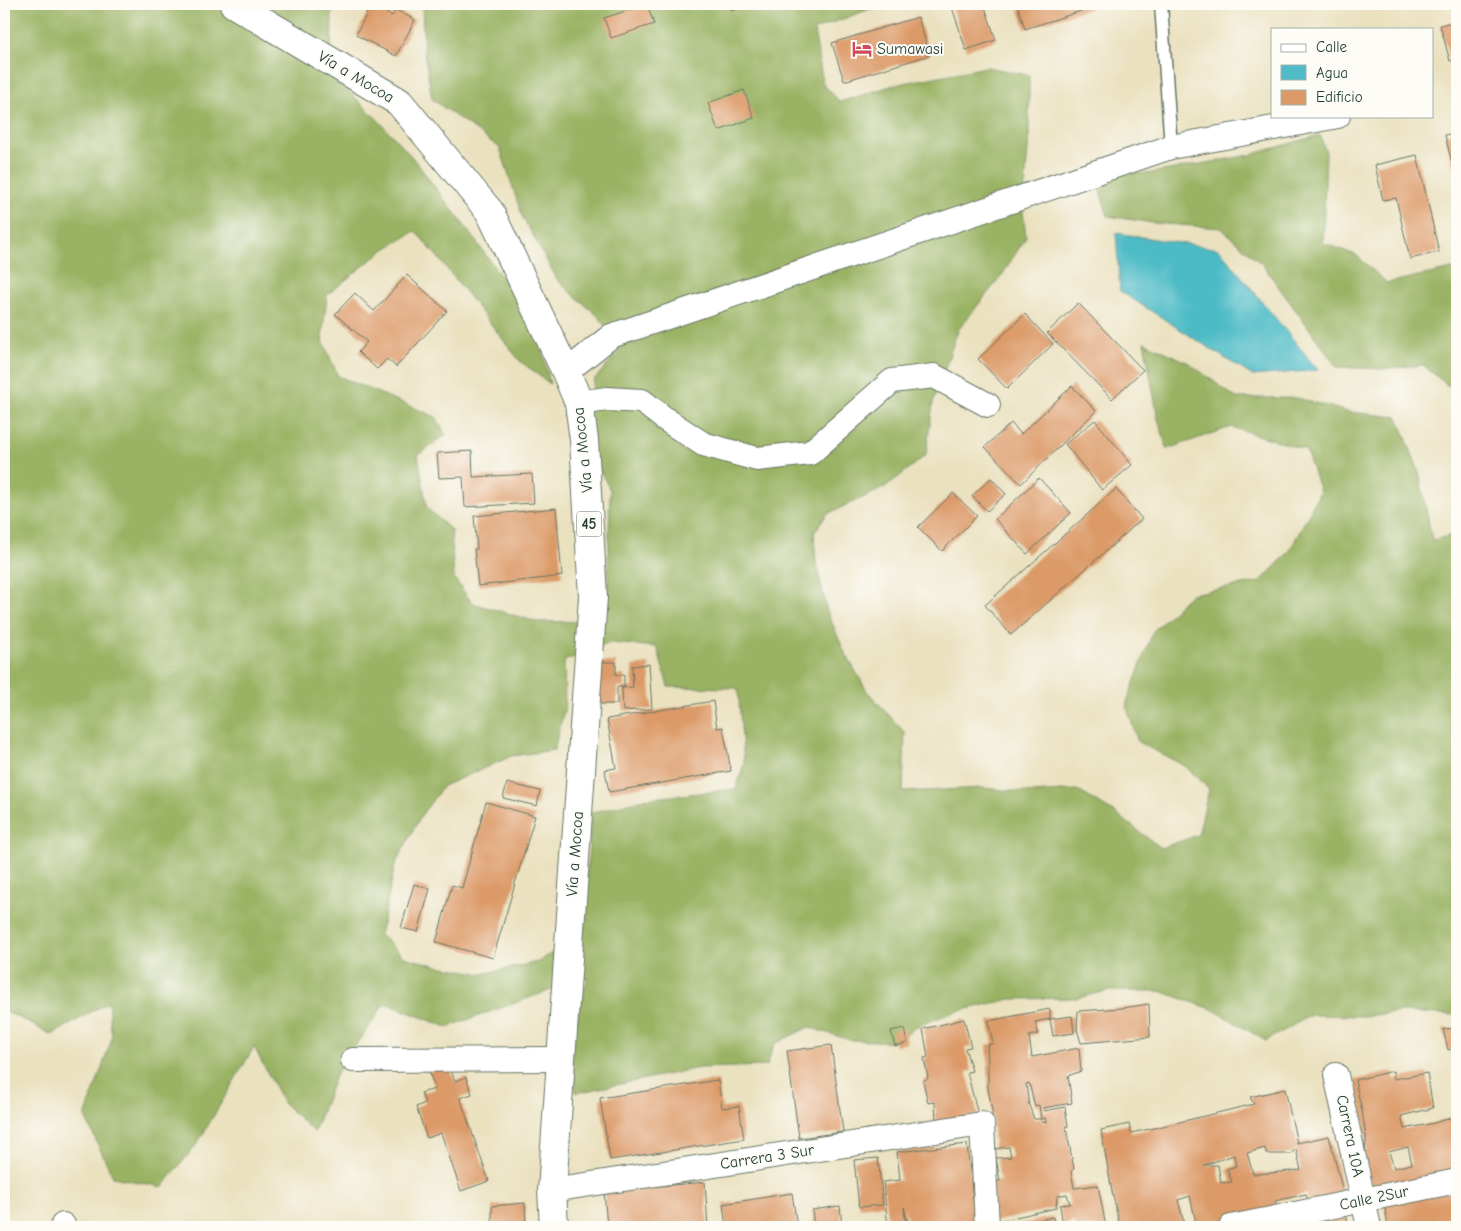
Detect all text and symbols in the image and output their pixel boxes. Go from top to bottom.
legend [1271,28,1434,118]
hotel icon: Sumawasi [851,38,873,60]
text: Calle [1316,38,1348,56]
place label: Sumawasi [877,40,943,58]
street label: Vía a Mocoa [315,47,397,107]
text: Agua [1316,64,1348,82]
text: Edificio [1316,88,1363,106]
street label: Vía a Mocoa [570,406,596,494]
road number: 45 [576,512,602,536]
street label: Vía a Mocoa [563,811,587,897]
street label: Carrera 10A [1333,1093,1367,1179]
street label: Carrera 3 Sur [719,1141,816,1173]
street label: Calle 2Sur [1338,1182,1411,1214]

